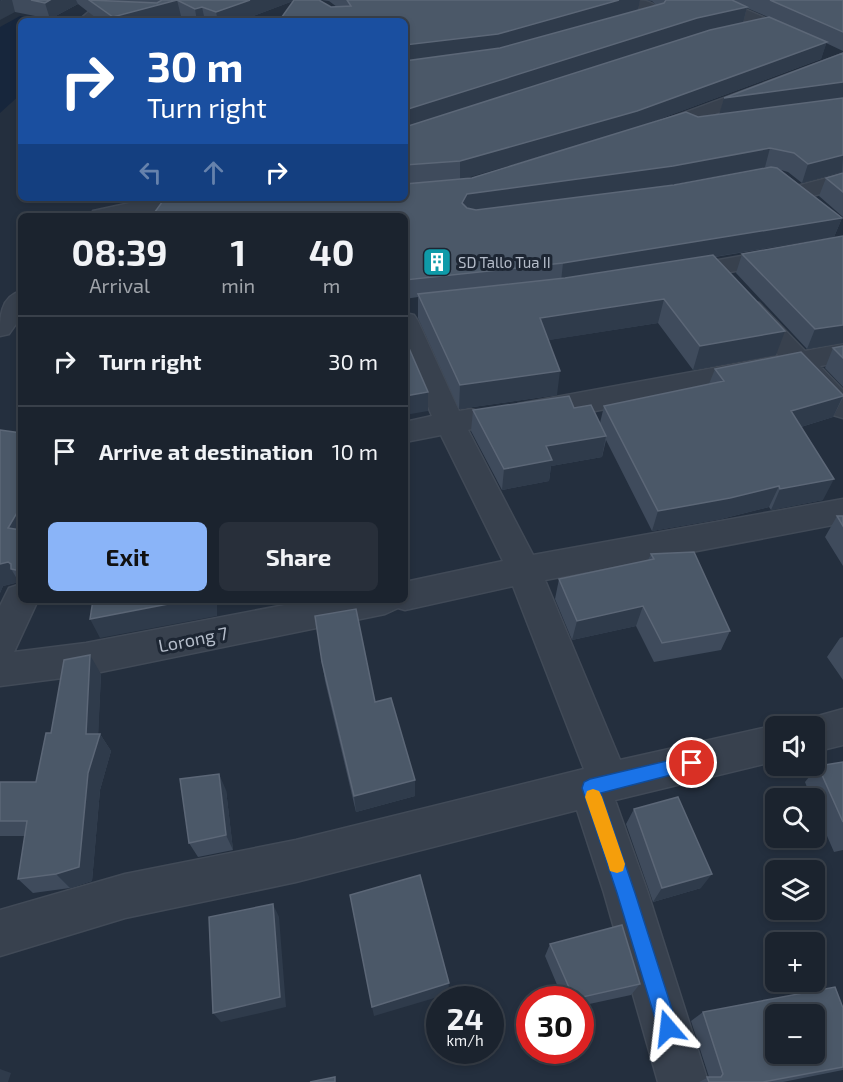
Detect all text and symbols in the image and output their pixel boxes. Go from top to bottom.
text: 30 m [147,40,243,90]
icon: right [48,42,126,120]
text: Turn right [147,91,267,123]
icon: left [134,156,167,189]
icon: ahead [197,156,230,189]
icon: right [260,156,293,189]
text: 08:39 [72,230,168,273]
text: 1 [230,230,246,273]
text: 40 [309,230,354,273]
building icon: SD Tallo Tua II [421,246,453,278]
place label: SD Tallo Tua II [458,253,551,271]
text: Arrival [89,273,150,297]
text: min [221,273,255,297]
text: m [323,273,340,297]
icon: right [48,345,81,378]
text: Turn right [99,348,201,374]
text: 30 m [328,348,378,374]
icon: arrive [48,435,81,468]
text: Arrive at destination [99,438,313,464]
text: 10 m [332,438,378,464]
button: Exit [48,522,207,591]
button: Share [219,522,378,591]
street label: Lorong 7 [156,621,230,657]
map controls [765,716,825,1064]
button: sound [765,716,825,776]
pin [666,737,717,788]
icon: arrive [675,746,708,779]
button: search [765,788,825,848]
button: layers [765,860,825,920]
button: + [765,932,825,992]
speed limit sign: 30 [516,986,594,1064]
position arrow [636,996,700,1060]
text: 24 [447,1000,483,1036]
button: − [765,1004,825,1064]
text: km/h [446,1031,484,1049]

